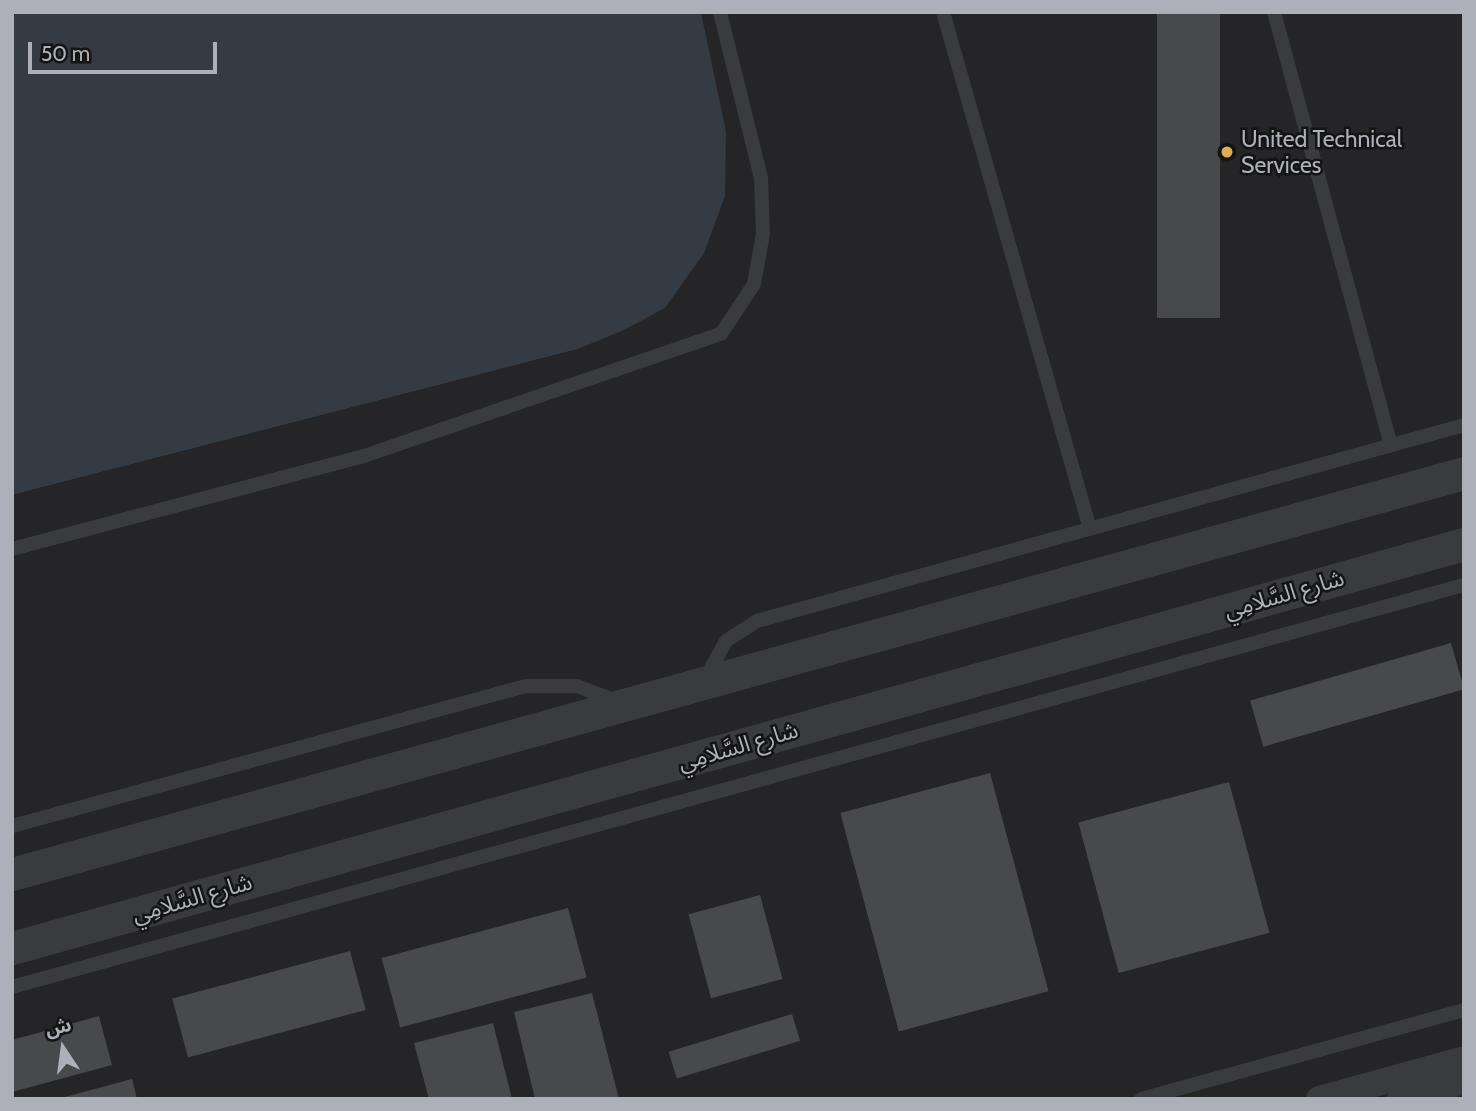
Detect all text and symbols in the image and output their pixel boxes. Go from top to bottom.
scale bar [32,28,220,72]
text: 50 m [41,41,90,66]
place label: United Technical Services [1241,125,1402,179]
marker: United Technical Services [1219,144,1235,160]
street label: شارع السَّلامِي [1221,564,1347,624]
street label: شارع السَّلامِي [675,716,801,776]
street label: شارع السَّلامِي [129,868,255,928]
north arrow [28,1013,98,1083]
text: ش [43,1013,73,1041]

